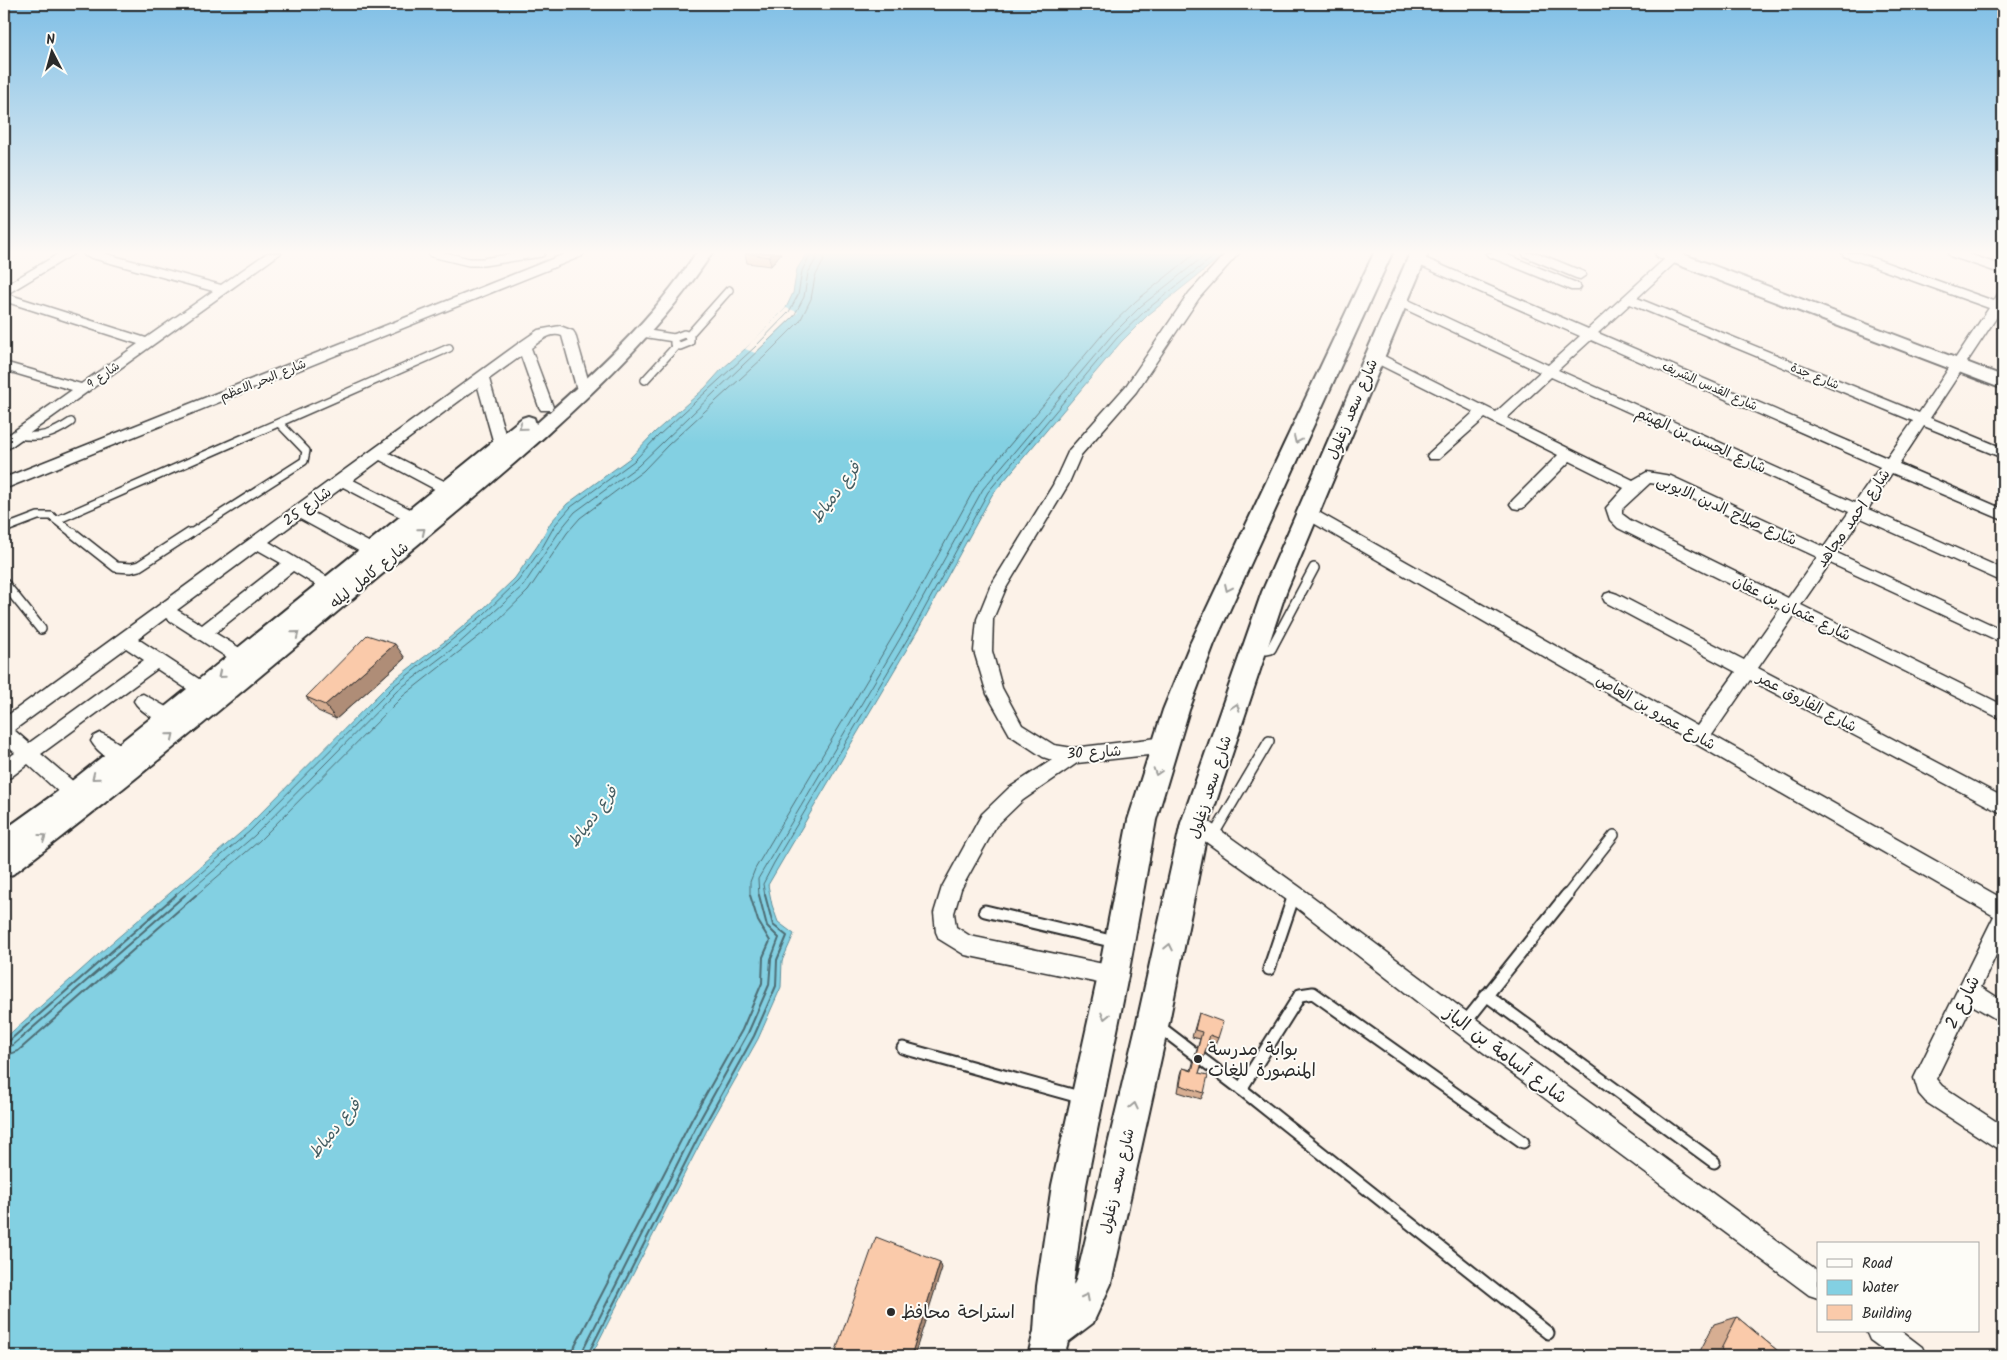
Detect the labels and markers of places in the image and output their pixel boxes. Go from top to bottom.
place label: بوابة مدرسة المنصورة للغات [1208,1036,1316,1086]
marker: بوابة مدرسة المنصورة للغات [1192,1053,1204,1065]
place label: استراحة محافظ [901,1299,1015,1328]
marker: استراحة محافظ [885,1306,897,1318]

